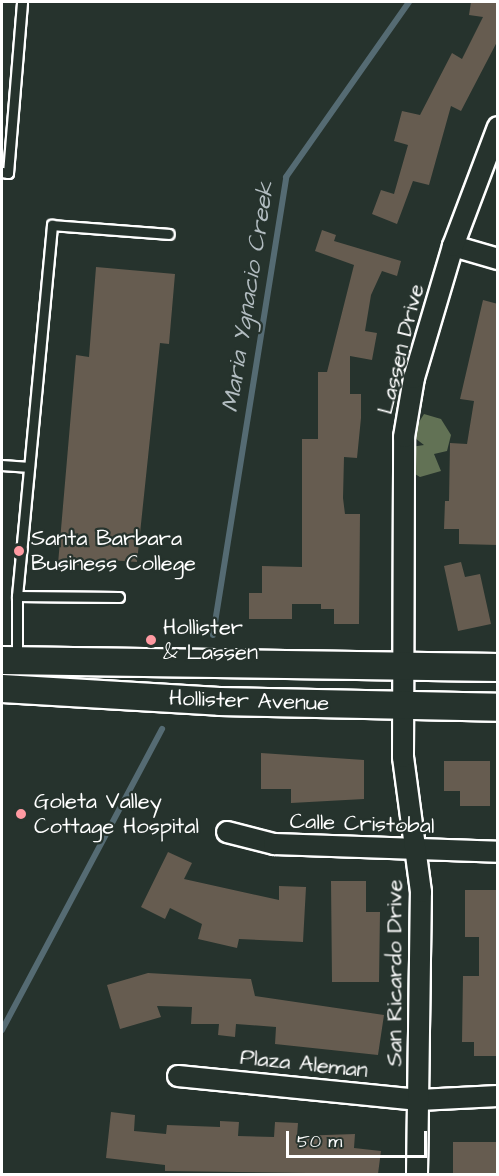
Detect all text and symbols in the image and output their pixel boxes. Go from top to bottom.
water label: Maria Ygnacio Creek [217,180,281,414]
street label: Lassen Drive [372,281,430,417]
place label: Santa Barbara Business College [31,525,196,576]
marker: Santa Barbara Business College [12,544,26,558]
place label: Hollister & Lassen [163,614,258,666]
marker: Hollister & Lassen [144,633,158,647]
street label: Hollister Avenue [168,685,330,717]
place label: Goleta Valley Cottage Hospital [34,788,199,840]
marker: Goleta Valley Cottage Hospital [12,805,30,823]
street label: Calle Cristobal [289,808,435,840]
street label: San Ricardo Drive [382,880,408,1066]
street label: Plaza Aleman [239,1044,369,1084]
scale bar [289,1119,430,1157]
text: 50 m [297,1129,342,1154]

